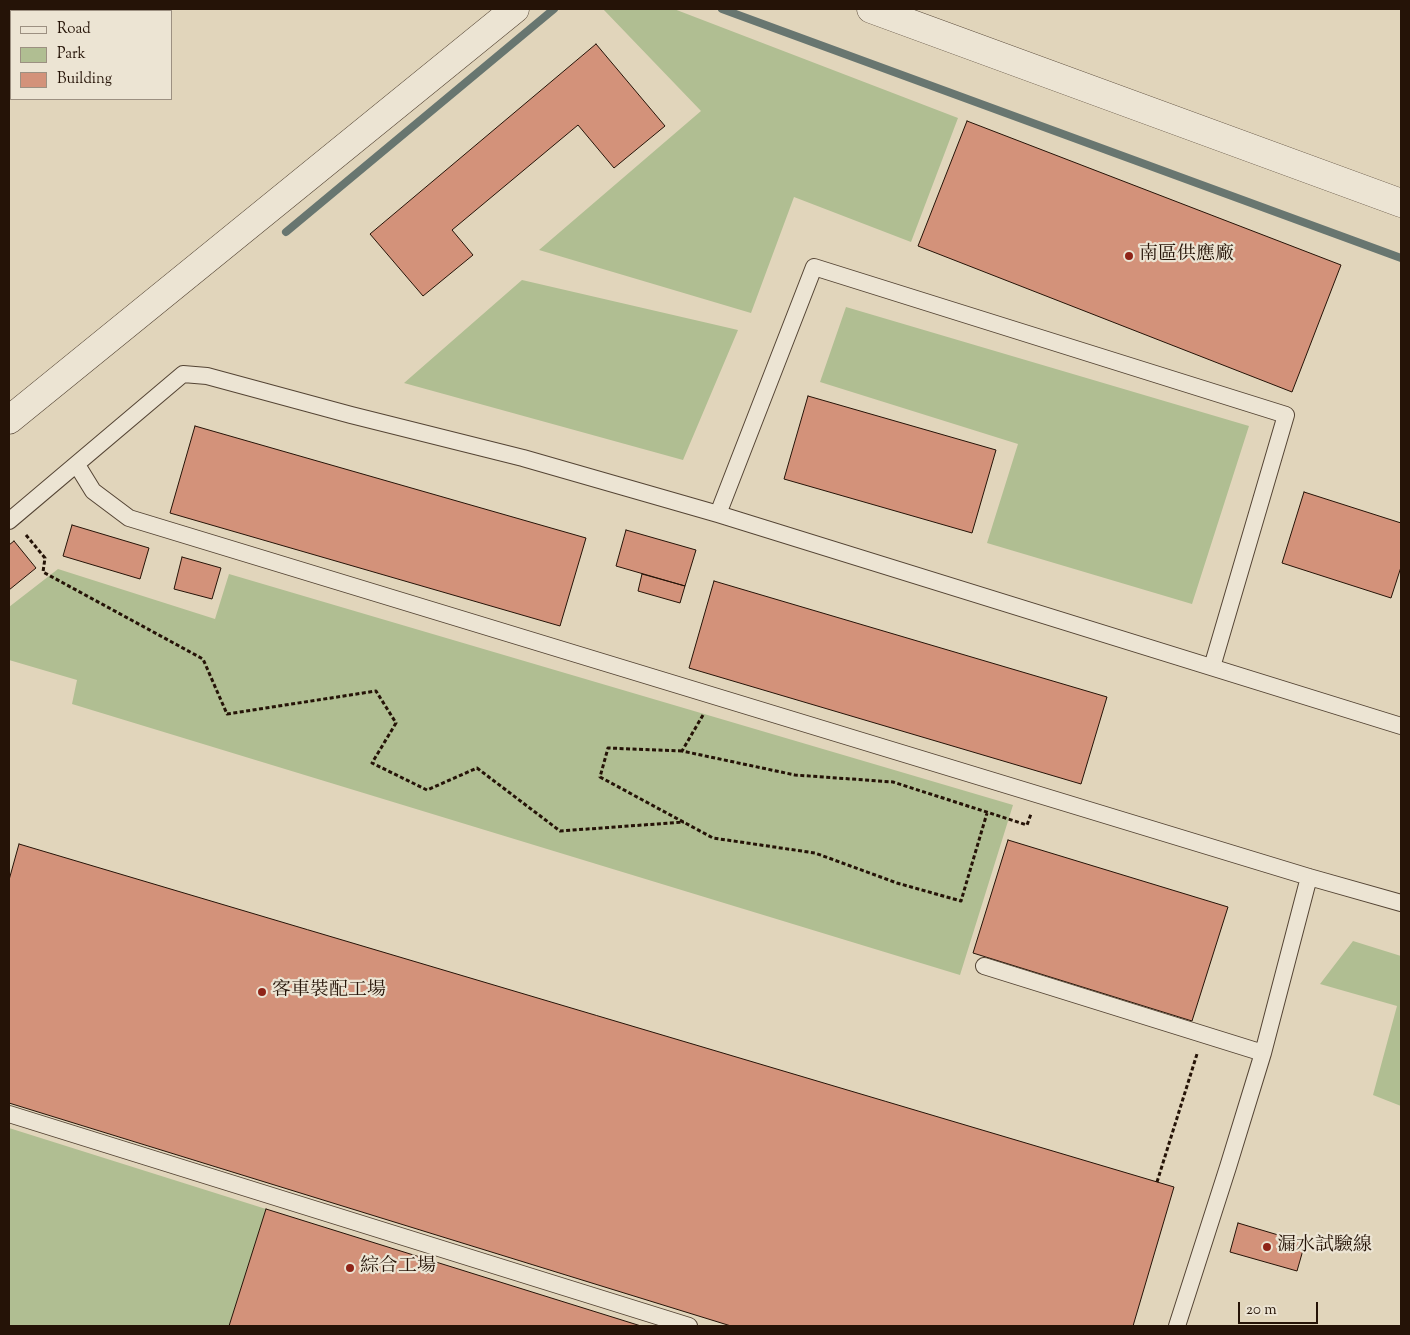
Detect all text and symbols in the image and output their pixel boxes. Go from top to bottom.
legend [10,10,172,100]
text: Road [57,19,91,40]
text: Park [57,44,86,65]
text: Building [57,69,112,90]
place label: 南區供應廠 [1139,245,1234,267]
marker: 南區供應廠 [1123,250,1135,262]
place label: 客車裝配工場 [272,981,386,1003]
marker: 客車裝配工場 [256,986,268,998]
place label: 漏水試驗線 [1277,1236,1372,1258]
marker: 漏水試驗線 [1261,1241,1273,1253]
place label: 綜合工場 [360,1257,436,1279]
marker: 綜合工場 [344,1262,356,1274]
scale bar [1240,1292,1320,1324]
text: 20 m [1246,1300,1277,1321]

